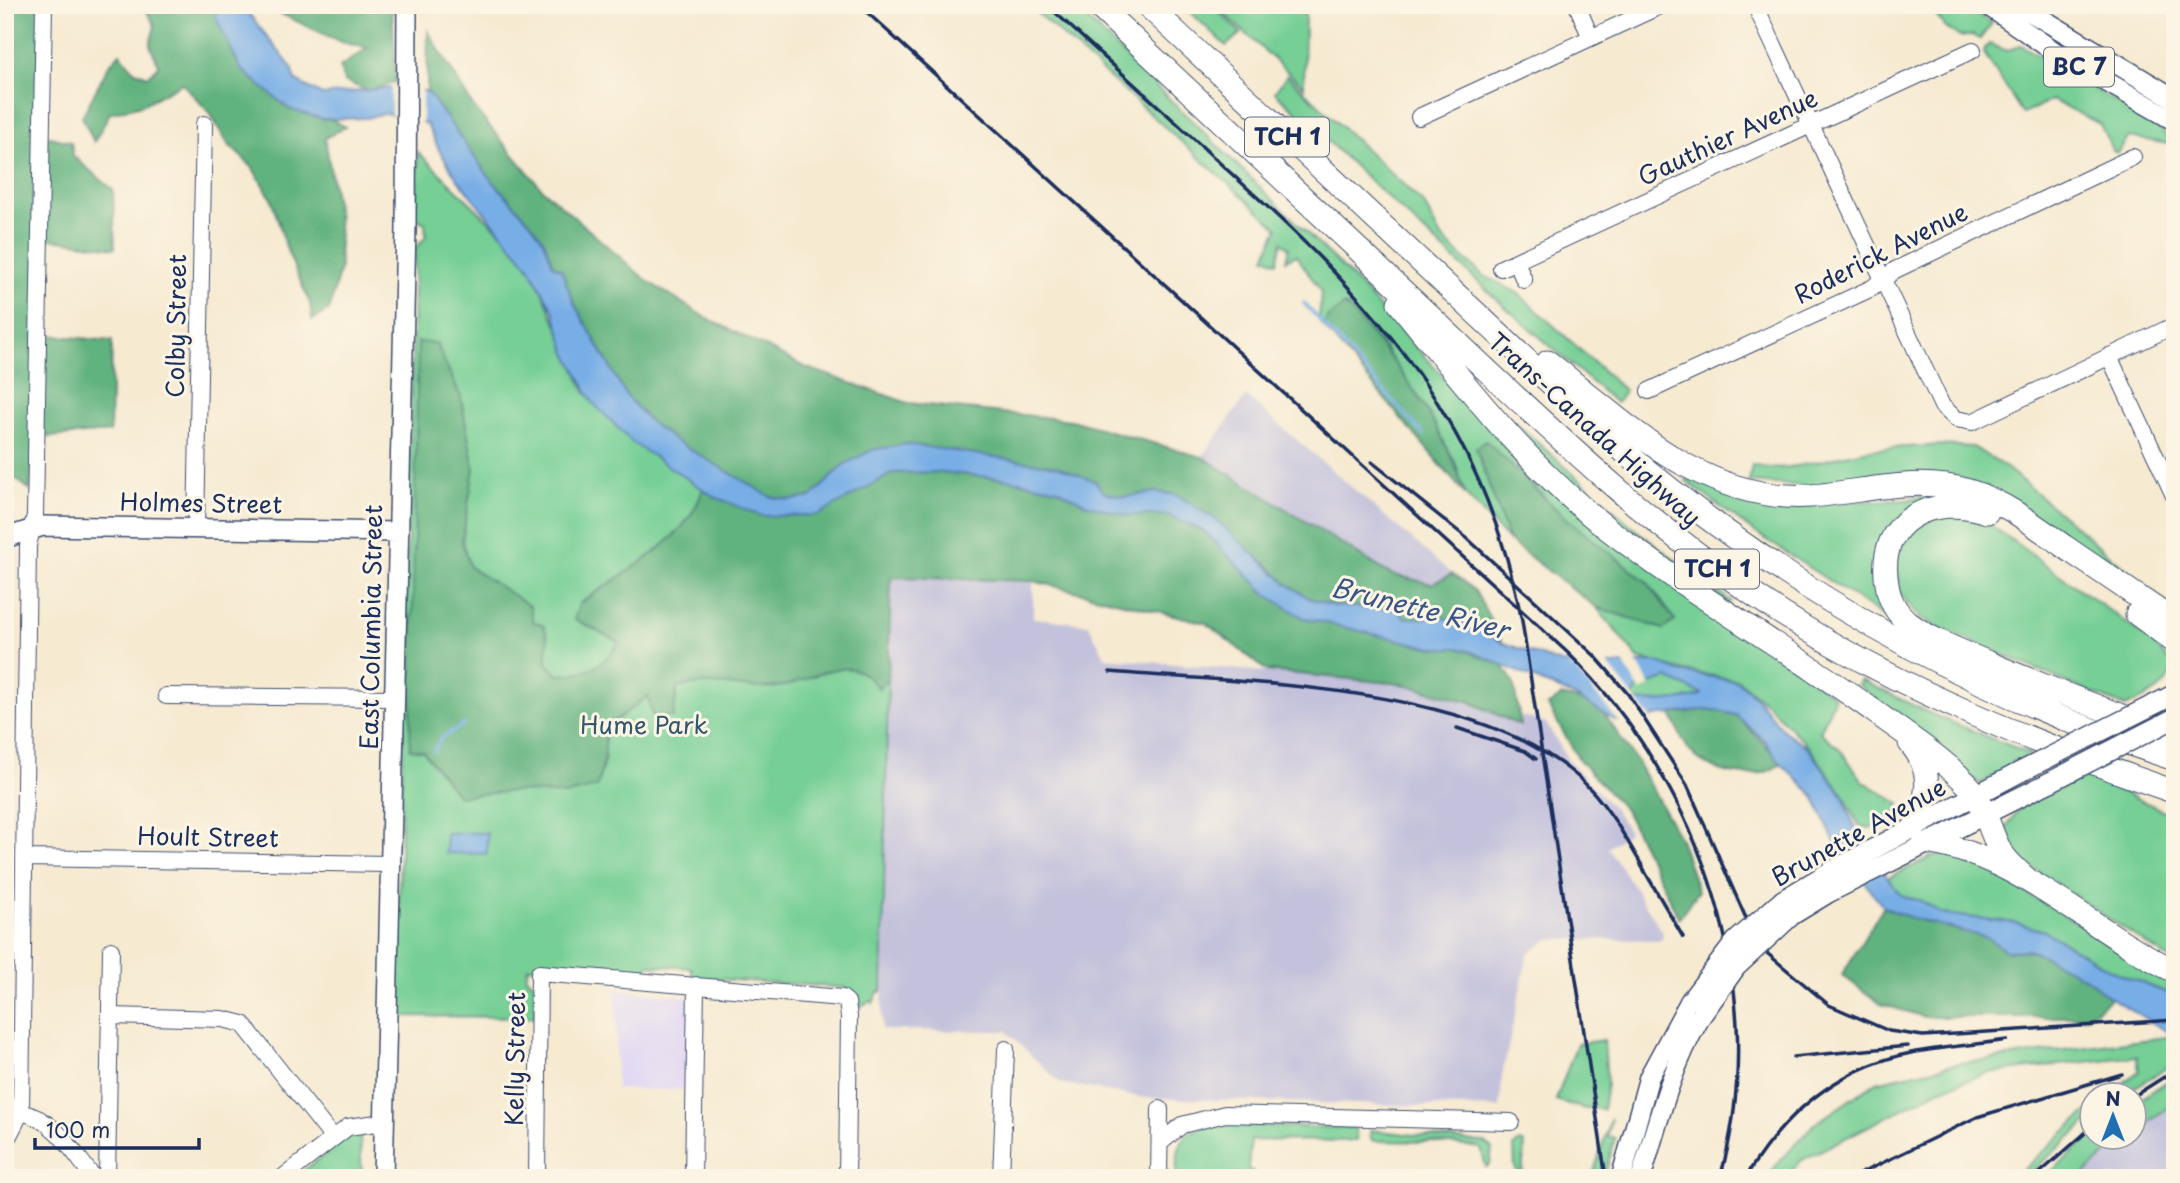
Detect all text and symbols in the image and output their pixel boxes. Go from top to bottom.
road number: BC 7 [2044,48,2114,86]
street label: Gauthier Avenue [1631,79,1823,194]
road number: TCH 1 [1245,118,1329,156]
street label: Roderick Avenue [1787,193,1973,312]
street label: Colby Street [156,254,194,398]
street label: Trans-Canada Highway [1481,323,1710,534]
street label: Holmes Street [119,483,283,521]
street label: East Columbia Street [350,504,390,750]
road number: TCH 1 [1675,550,1759,589]
water label: Brunette River [1328,567,1516,649]
park label: Hume Park [580,706,708,742]
street label: Brunette Avenue [1764,768,1952,894]
street label: Hoult Street [137,817,279,855]
street label: Kelly Street [495,991,533,1127]
north arrow [2078,1082,2148,1152]
text: N [2105,1084,2121,1112]
scale bar [35,1106,200,1150]
text: 100 m [46,1113,110,1145]

